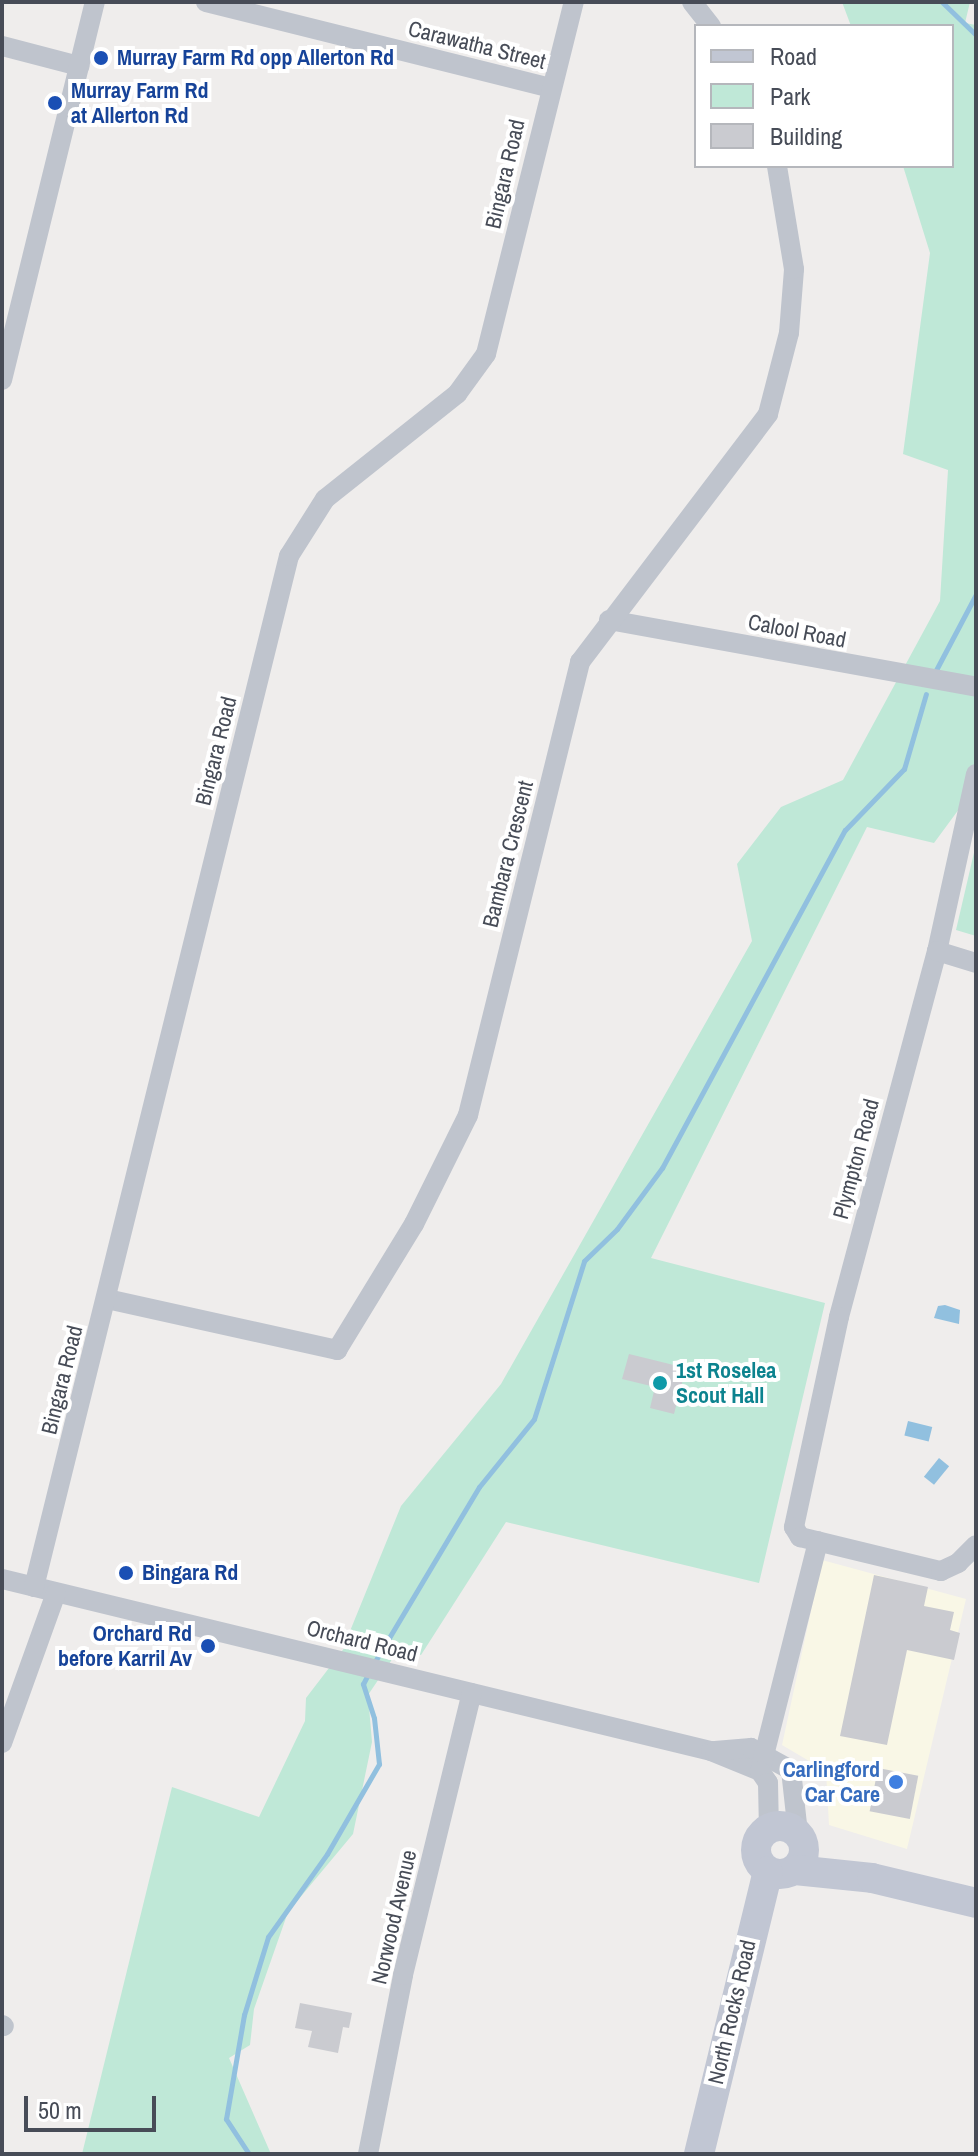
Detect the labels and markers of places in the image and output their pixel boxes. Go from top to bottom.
place label: Murray Farm Rd opp Allerton Rd [117,45,395,71]
marker: Murray Farm Rd opp Allerton Rd [92,49,110,67]
place label: Murray Farm Rd at Allerton Rd [71,77,208,128]
marker: Murray Farm Rd at Allerton Rd [46,94,64,112]
place label: 1st Roselea Scout Hall [676,1357,776,1408]
marker: 1st Roselea Scout Hall [651,1374,669,1392]
place label: Bingara Rd [142,1560,238,1586]
marker: Bingara Rd [117,1564,135,1582]
place label: Orchard Rd before Karril Av [57,1620,192,1672]
marker: Orchard Rd before Karril Av [199,1637,217,1655]
place label: Carlingford Car Care [783,1756,880,1808]
marker: Carlingford Car Care [887,1773,905,1791]

